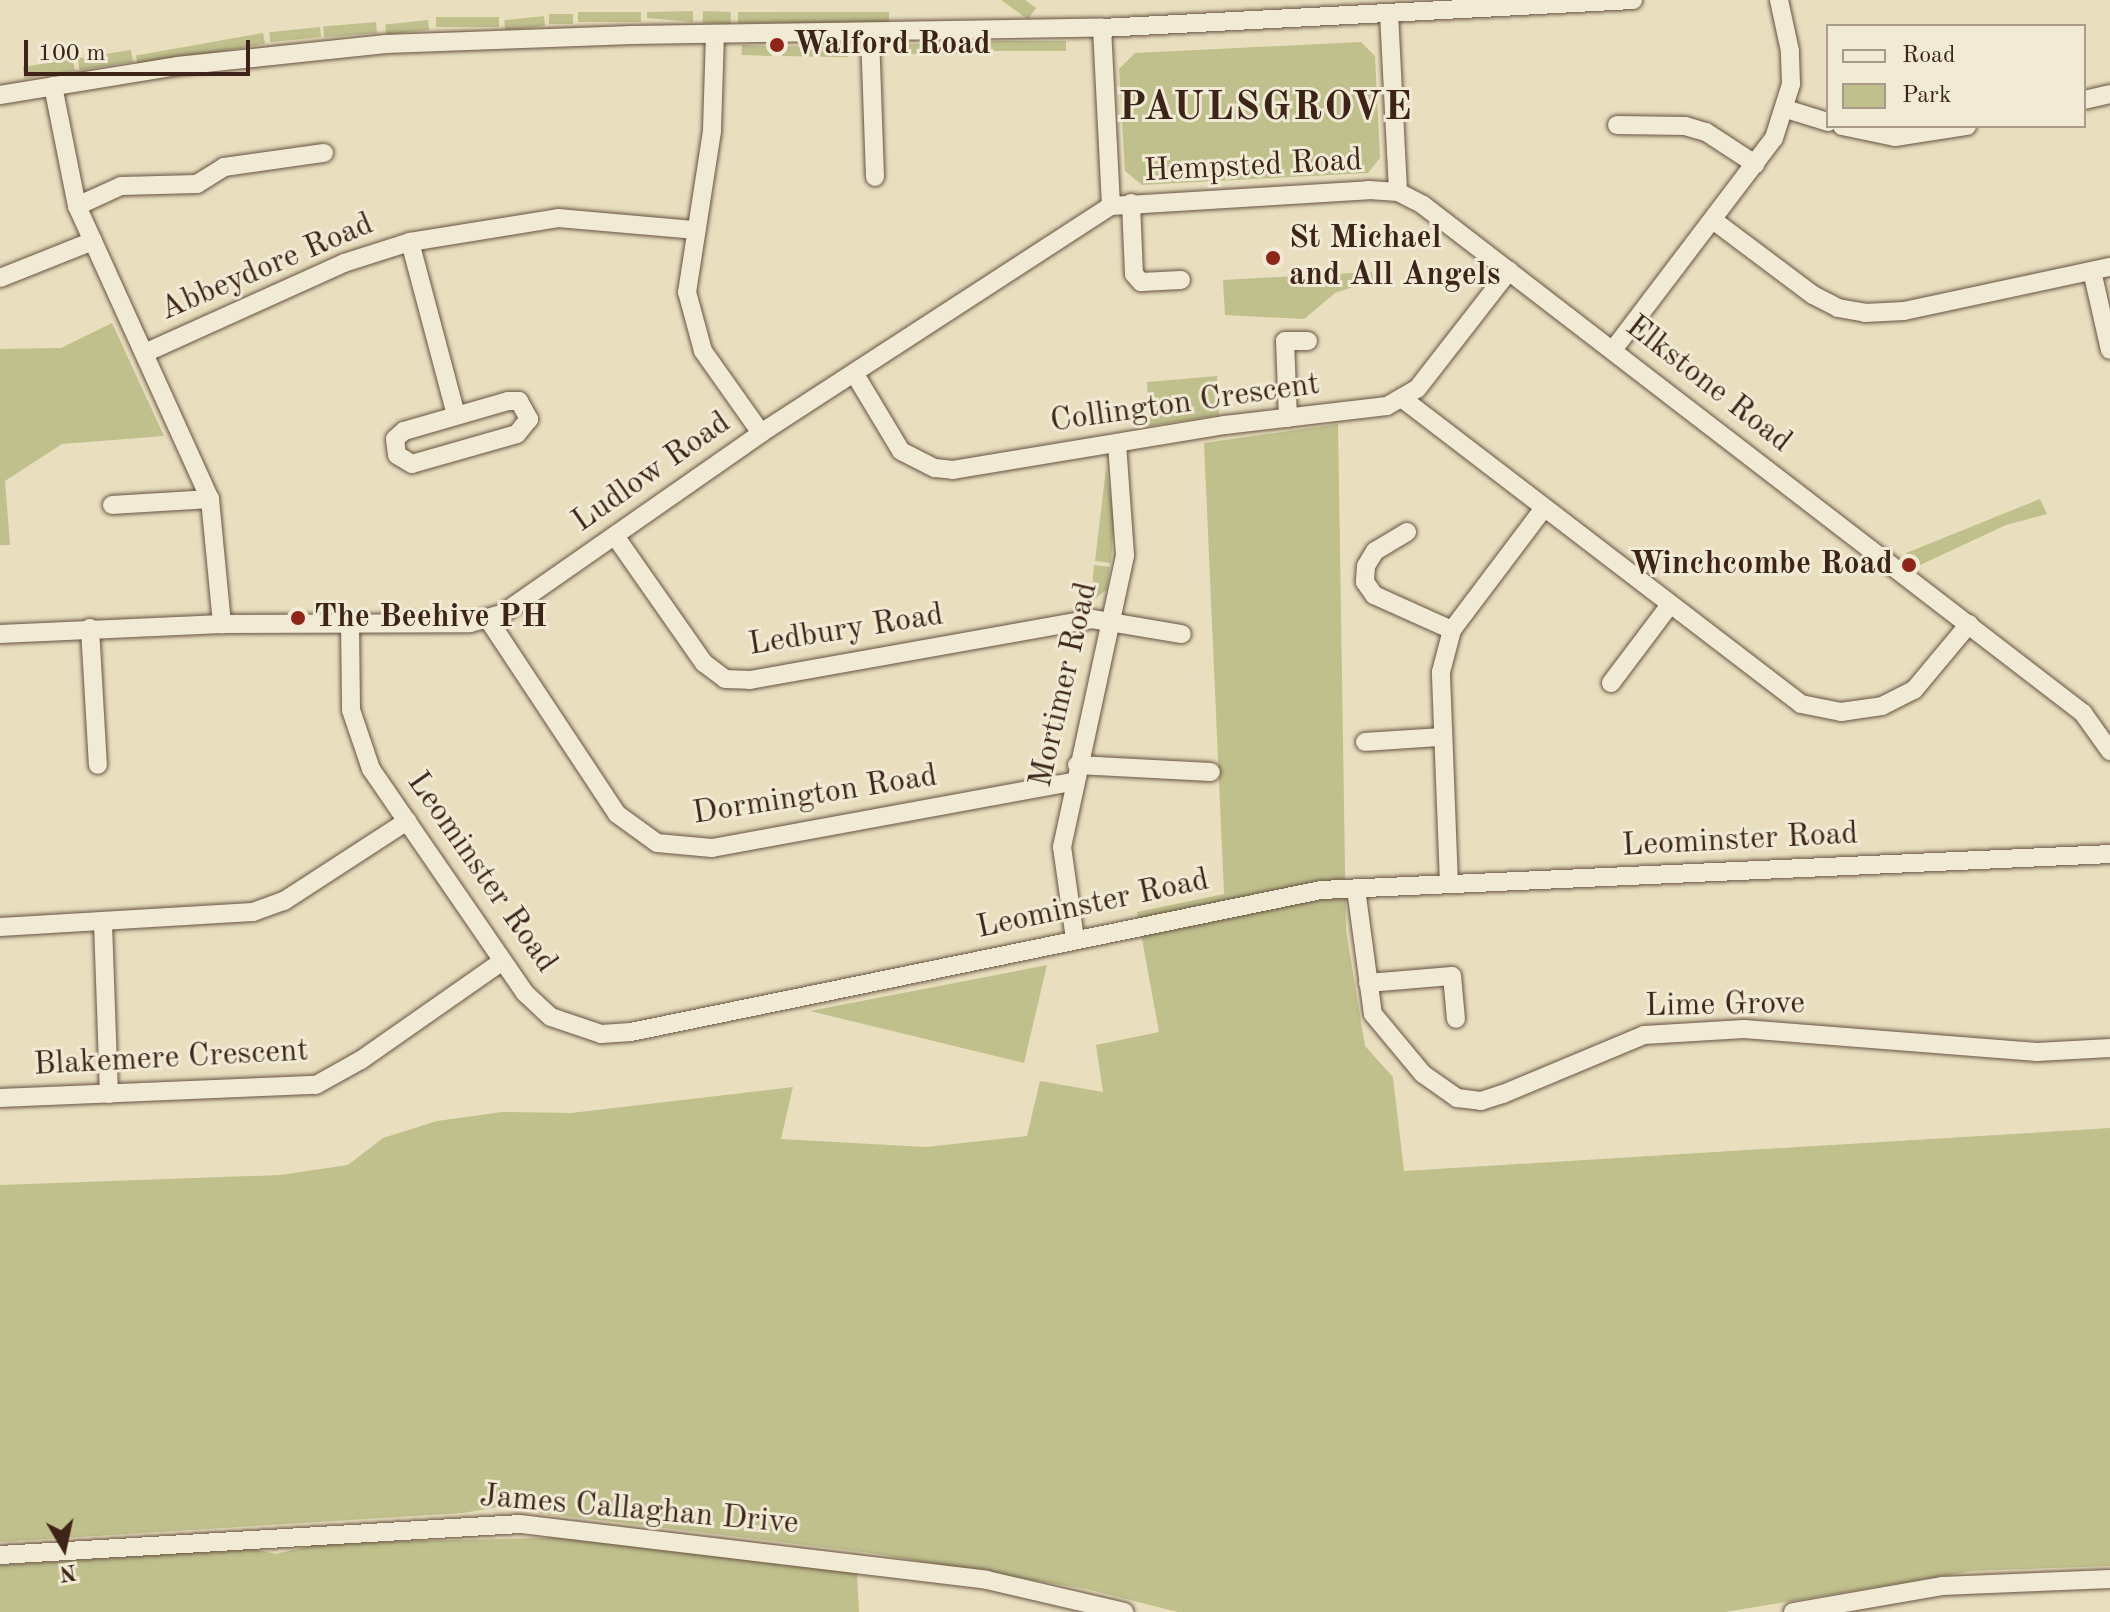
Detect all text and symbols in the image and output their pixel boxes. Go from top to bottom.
scale bar [28,24,254,74]
legend [1826,24,2086,128]
place label: Walford Road [793,26,991,64]
marker: Walford Road [768,36,786,54]
text: 100 m [38,42,106,66]
text: Road [1902,44,1955,68]
text: Park [1902,84,1951,108]
district label: PAULSGROVE [1118,85,1414,133]
street label: Hempsted Road [1143,142,1363,192]
street label: Abbeydore Road [155,206,379,330]
place label: St Michael and All Angels [1289,221,1500,296]
marker: St Michael and All Angels [1264,249,1282,267]
street label: Elkstone Road [1617,308,1799,462]
street label: Collington Crescent [1048,366,1322,442]
street label: Ludlow Road [565,404,739,542]
place label: Winchcombe Road [1630,546,1893,584]
marker: Winchcombe Road [1900,556,1918,574]
street label: Mortimer Road [1023,579,1107,791]
street label: Ledbury Road [746,597,946,665]
place label: The Beehive PH [314,599,547,637]
marker: The Beehive PH [289,609,307,627]
street label: Dormington Road [690,758,940,834]
street label: Leominster Road [397,765,565,981]
street label: Leominster Road [1621,816,1859,866]
street label: Leominster Road [973,862,1213,948]
street label: Lime Grove [1645,985,1805,1027]
street label: Blakemere Crescent [33,1033,309,1085]
street label: James Callaghan Drive [478,1478,800,1544]
north arrow [24,1508,104,1588]
text: N [58,1560,78,1584]

